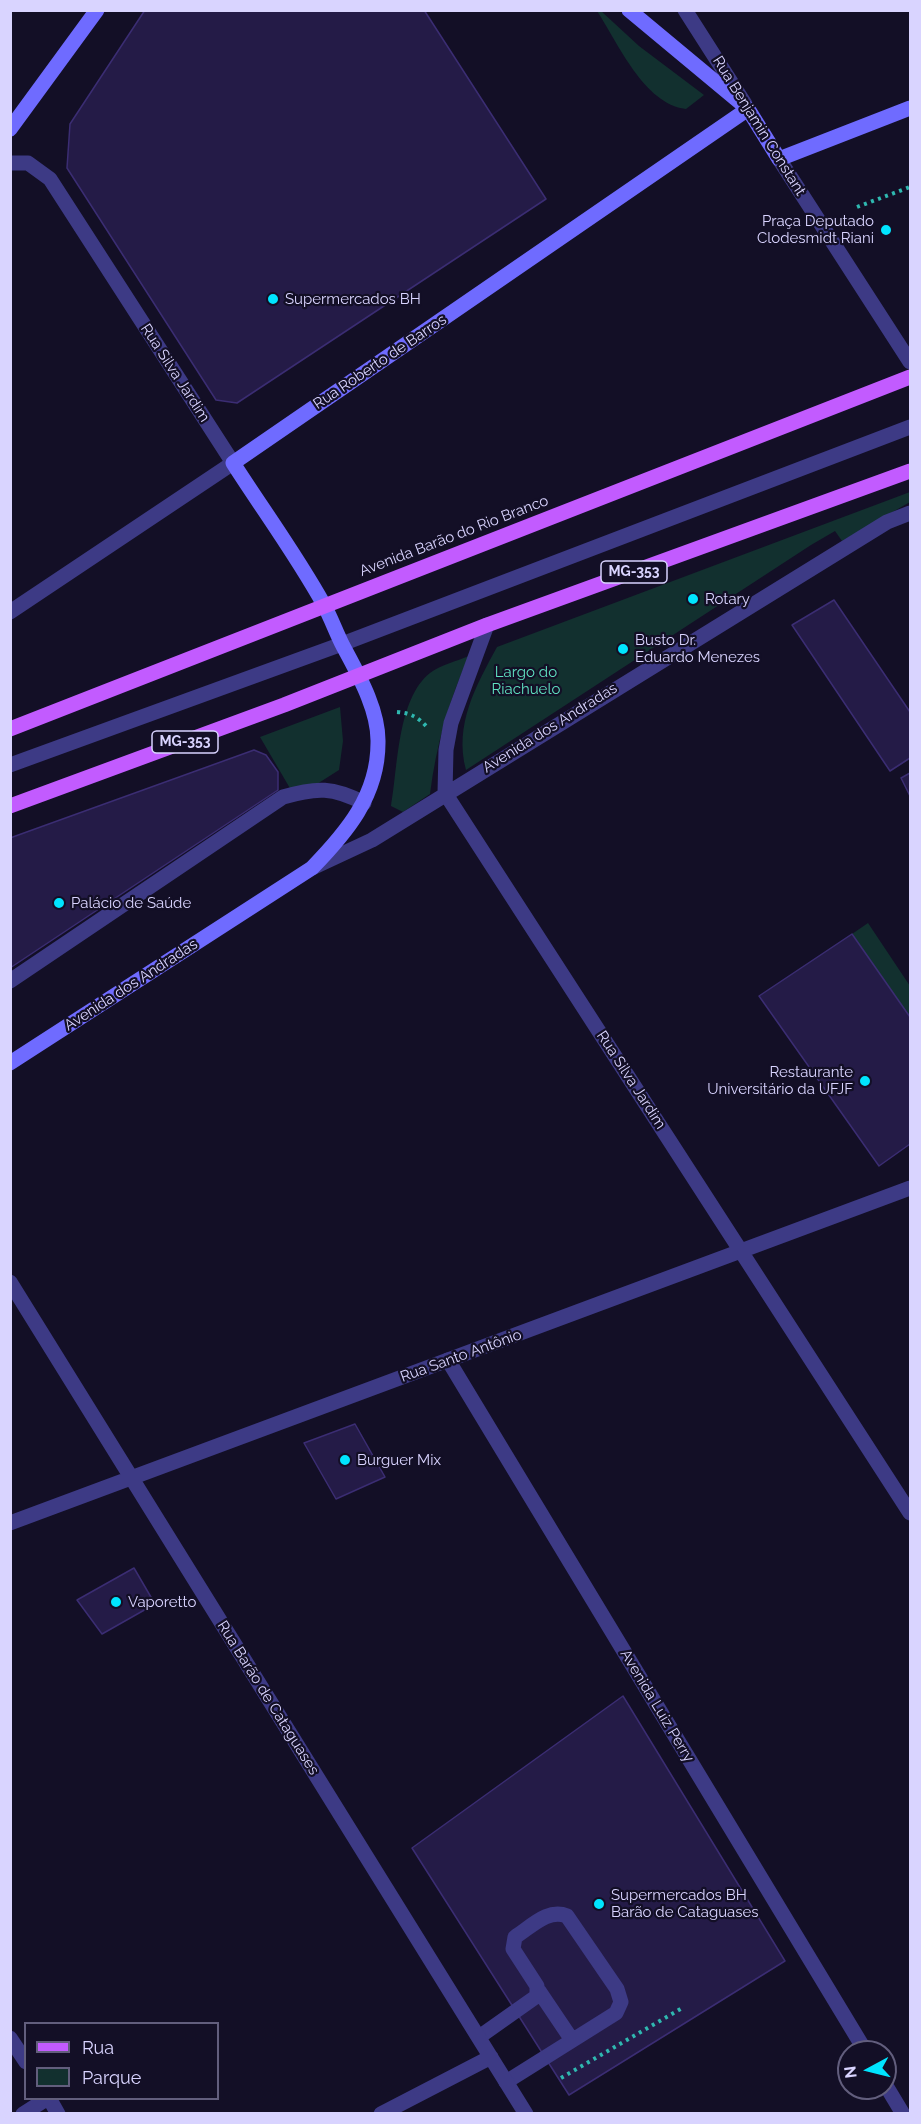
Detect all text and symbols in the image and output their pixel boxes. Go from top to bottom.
street label: Rua Benjamin Constant [709,53,809,199]
place label: Praça Deputado Clodesmidt Riani [757,212,874,247]
marker: Praça Deputado Clodesmidt Riani [879,223,893,237]
place label: Supermercados BH [285,290,421,308]
marker: Supermercados BH [266,292,280,306]
street label: Rua Roberto de Barros [310,311,450,413]
street label: Rua Silva Jardim [137,321,213,425]
street label: Avenida Barão do Rio Branco [357,492,551,580]
road number: MG-353 [601,561,667,583]
place label: Rotary [705,590,750,608]
marker: Rotary [686,592,700,606]
place label: Busto Dr. Eduardo Menezes [635,631,760,666]
marker: Busto Dr. Eduardo Menezes [616,642,630,656]
park label: Largo do Riachuelo [492,663,560,698]
street label: Avenida dos Andradas [479,679,621,777]
road number: MG-353 [152,731,218,753]
place label: Palácio de Saúde [71,894,191,912]
marker: Palácio de Saúde [52,896,66,910]
street label: Avenida dos Andradas [61,935,201,1035]
street label: Rua Silva Jardim [593,1028,669,1132]
place label: Restaurante Universitário da UFJF [707,1063,853,1098]
marker: Restaurante Universitário da UFJF [858,1074,872,1088]
street label: Rua Santo Antônio [398,1326,524,1386]
place label: Burguer Mix [357,1451,441,1469]
marker: Burguer Mix [338,1453,352,1467]
place label: Vaporetto [128,1593,196,1611]
marker: Vaporetto [109,1595,123,1609]
street label: Rua Barão de Cataguases [213,1618,323,1778]
street label: Avenida Luiz Perry [616,1646,698,1766]
place label: Supermercados BH Barão de Cataguases [611,1886,759,1921]
marker: Supermercados BH Barão de Cataguases [592,1897,606,1911]
legend [24,2022,219,2100]
text: Rua [82,2037,114,2058]
north arrow [837,2040,897,2100]
text: N [840,2065,861,2079]
text: Parque [82,2067,141,2088]

